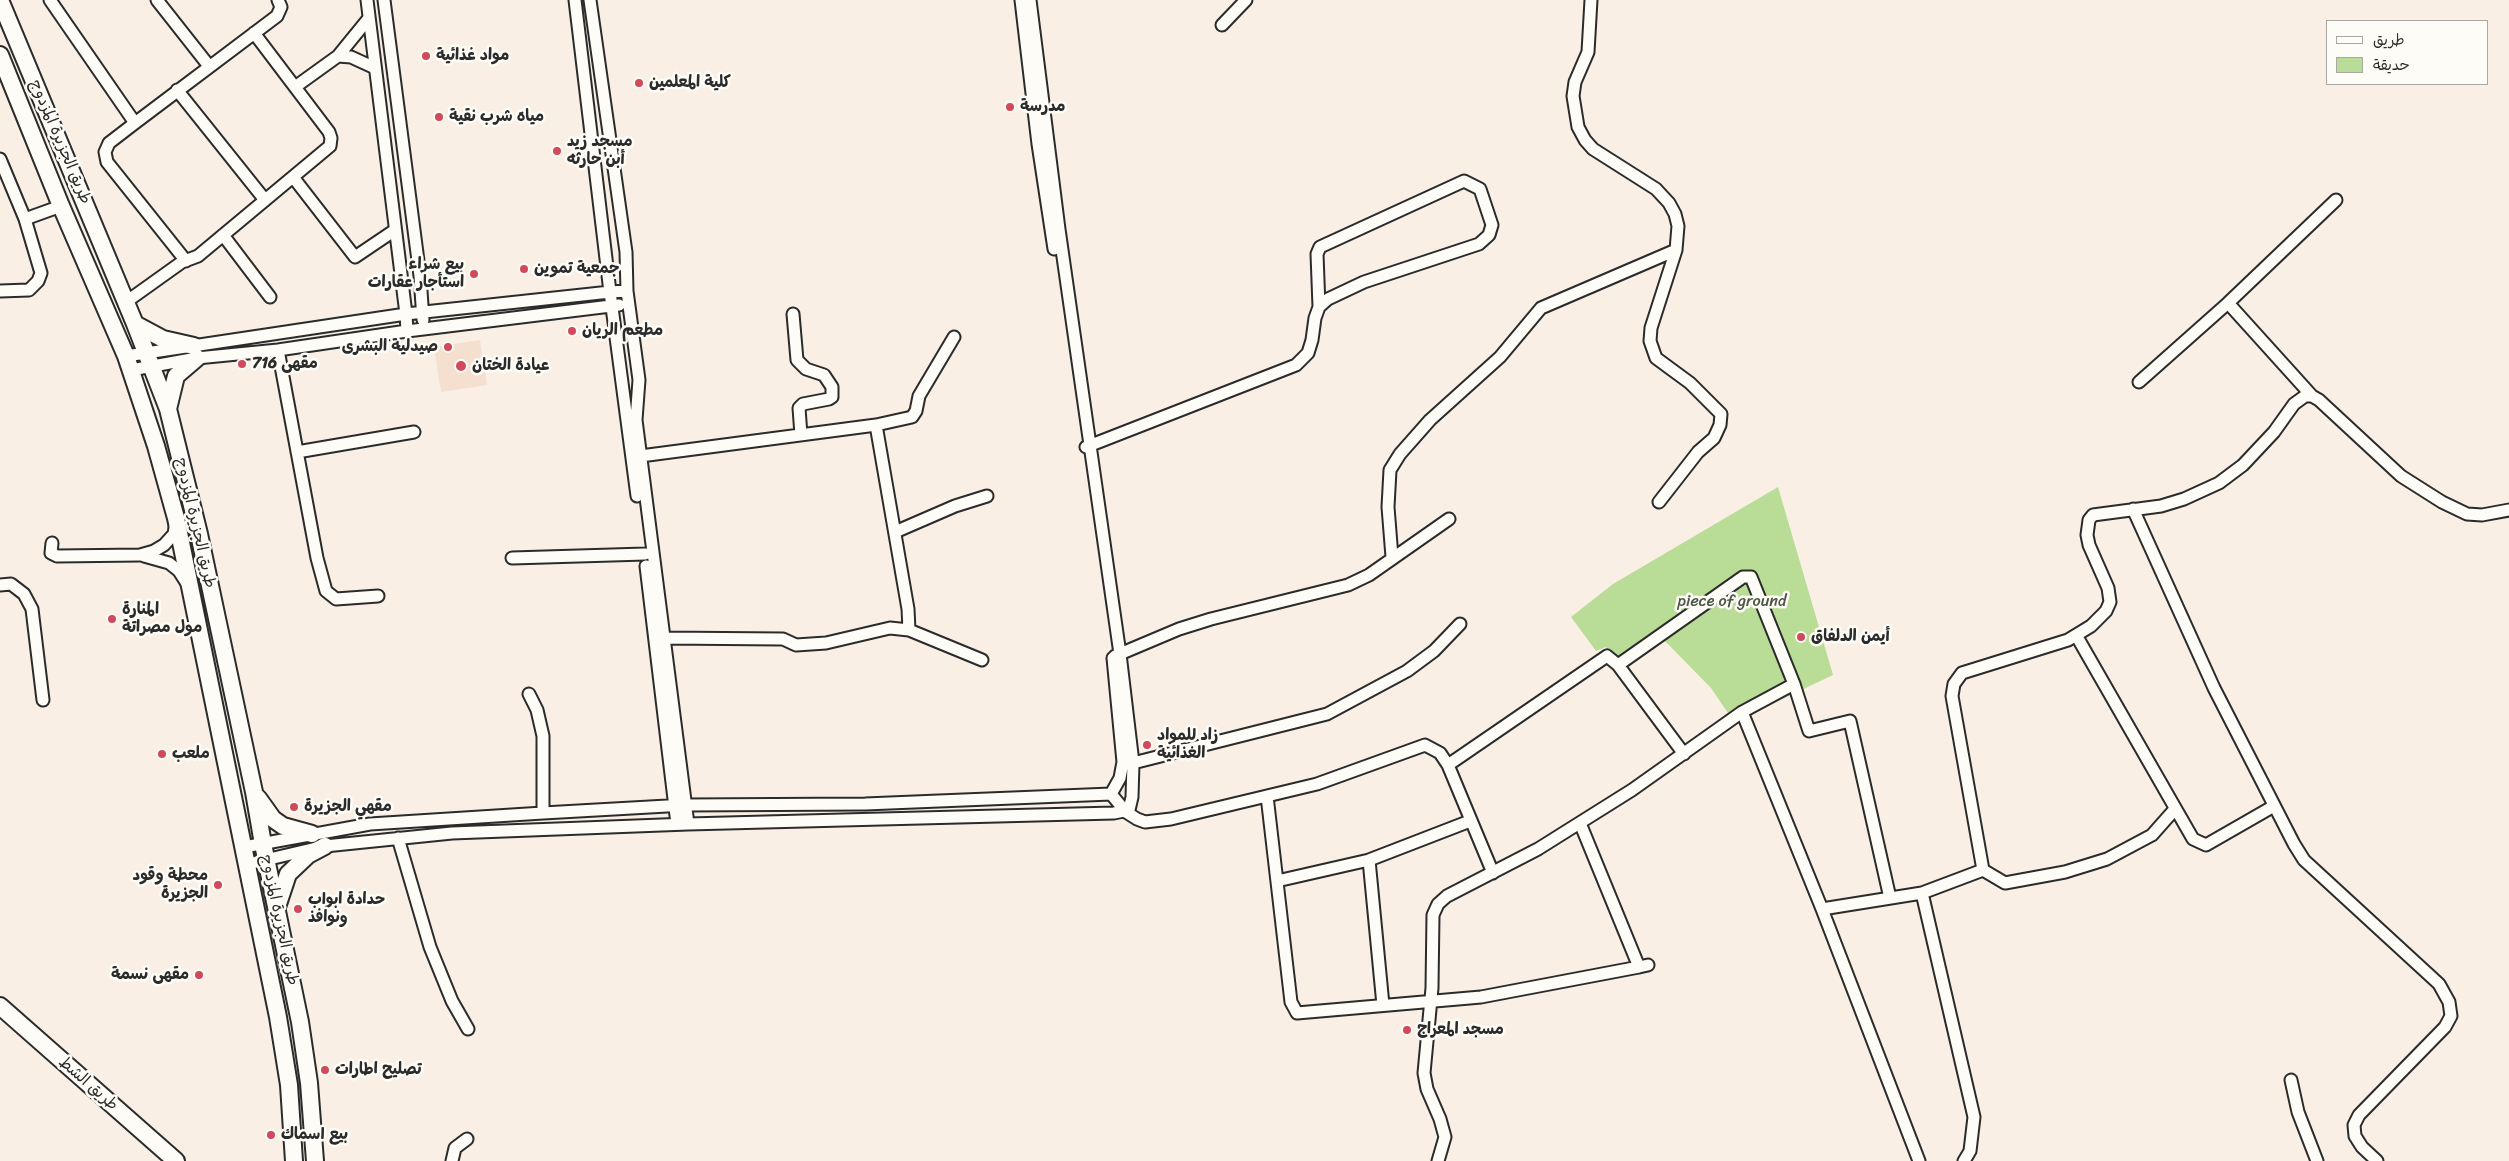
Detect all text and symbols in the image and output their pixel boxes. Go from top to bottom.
legend [2326,20,2489,85]
text: طريق [2373,27,2405,53]
place label: مواد غذائية [436,46,509,66]
marker: مواد غذائية [420,50,432,62]
text: حديقة [2373,52,2410,78]
place label: كلية المعلمين [649,73,731,93]
street label: طريق الجزيرة المزدوج [25,77,95,207]
marker: كلية المعلمين [633,77,645,89]
place label: مدرسة [1020,97,1066,117]
marker: مدرسة [1004,101,1016,113]
place label: مياه شرب نقية [449,107,544,127]
marker: مياه شرب نقية [433,111,445,123]
place label: مسجد زيد أبن حارثه [567,132,632,170]
marker: مسجد زيد أبن حارثه [551,145,563,157]
place label: بيع شراء استأجار عقارات [368,255,464,293]
place label: جمعية تموين [534,259,619,279]
marker: جمعية تموين [518,263,530,275]
marker: بيع شراء استأجار عقارات [468,268,480,280]
place label: مطعم الريان [582,321,663,341]
marker: مطعم الريان [566,325,578,337]
place label: صيدلية البشرى [342,337,438,357]
marker: صيدلية البشرى [442,341,454,353]
place label: مقهى 716 [252,354,318,374]
place label: عيادة الختان [472,356,549,376]
marker: مقهى 716 [236,358,248,370]
marker: عيادة الختان [454,359,468,373]
street label: طريق الجزيرة المزدوج [171,456,219,590]
park label: piece of ground [1678,592,1786,612]
place label: المنارة مول مصراتة [122,600,202,638]
marker: المنارة مول مصراتة [106,613,118,625]
place label: أيمن الدلفاق [1811,627,1890,647]
marker: أيمن الدلفاق [1795,631,1807,643]
place label: زاد للمواد الغذائية [1157,726,1218,764]
marker: زاد للمواد الغذائية [1141,739,1153,751]
place label: ملعب [172,744,210,764]
marker: ملعب [156,748,168,760]
place label: مقهي الجزيرة [304,797,392,817]
marker: مقهي الجزيرة [288,801,300,813]
street label: طريق الجزيرة المزدوج [256,853,302,987]
place label: محطة وقود الجزيرة [133,866,208,904]
marker: محطة وقود الجزيرة [212,879,224,891]
place label: حدادة ابواب ونوافذ [308,890,384,928]
marker: حدادة ابواب ونوافذ [292,903,304,915]
place label: مقهى نسمة [111,965,189,985]
marker: مقهى نسمة [193,969,205,981]
place label: مسجد المعراج [1417,1020,1504,1040]
marker: مسجد المعراج [1401,1024,1413,1036]
street label: طريق الشط [54,1053,122,1115]
place label: تصليح اطارات [335,1060,422,1080]
marker: تصليح اطارات [319,1064,331,1076]
place label: بيع اسماك [281,1125,348,1145]
marker: بيع اسماك [265,1129,277,1141]

